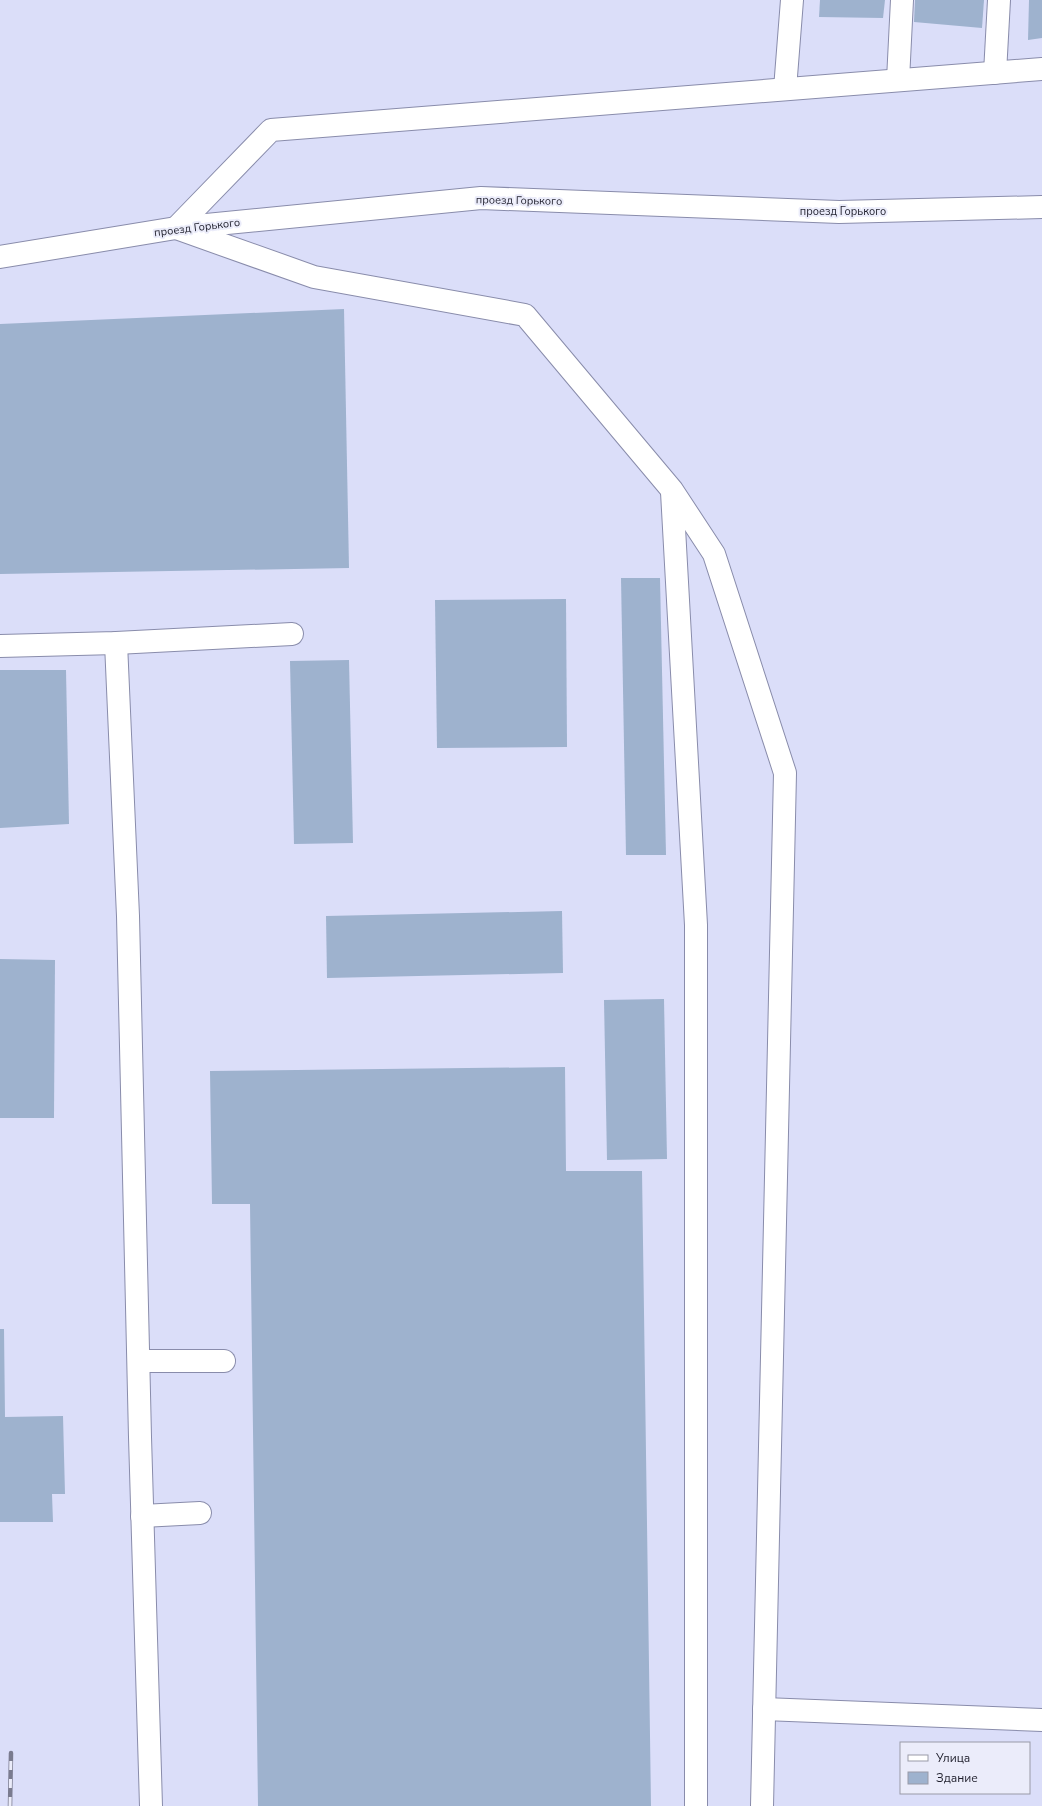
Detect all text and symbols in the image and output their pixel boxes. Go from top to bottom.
street label: проезд Горького [476,192,562,209]
street label: проезд Горького [800,204,886,219]
street label: проезд Горького [153,215,241,240]
legend [900,1742,1030,1794]
text: Улица [935,1750,970,1766]
text: Здание [936,1770,978,1786]

